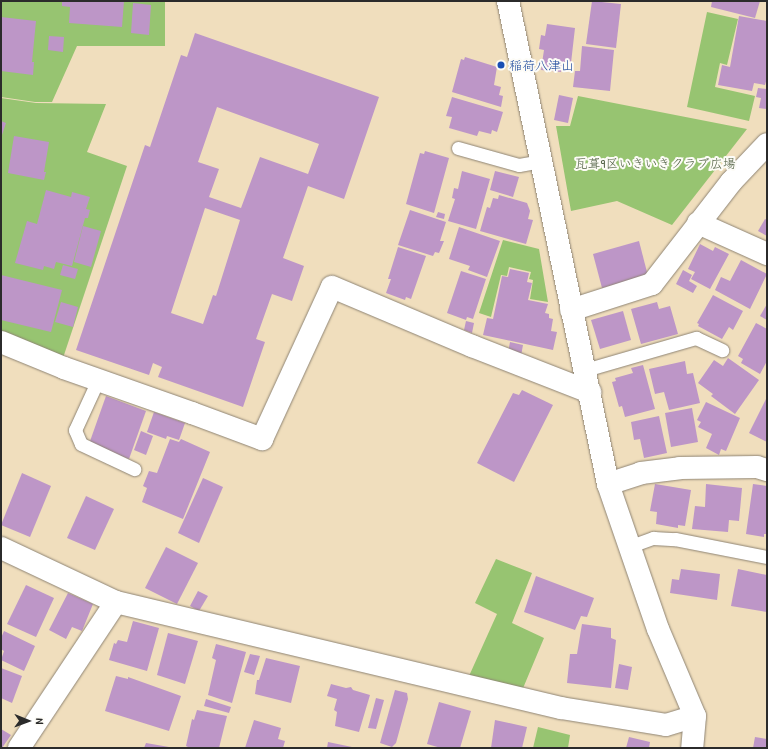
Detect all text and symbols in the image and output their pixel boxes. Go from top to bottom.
place label: 稲荷八津山 [509,57,574,73]
marker: 稲荷八津山 [496,60,506,70]
park label: 瓦葺9区いきいきクラブ広場 [575,155,735,171]
north arrow [8,701,48,741]
text: N [33,718,47,724]

